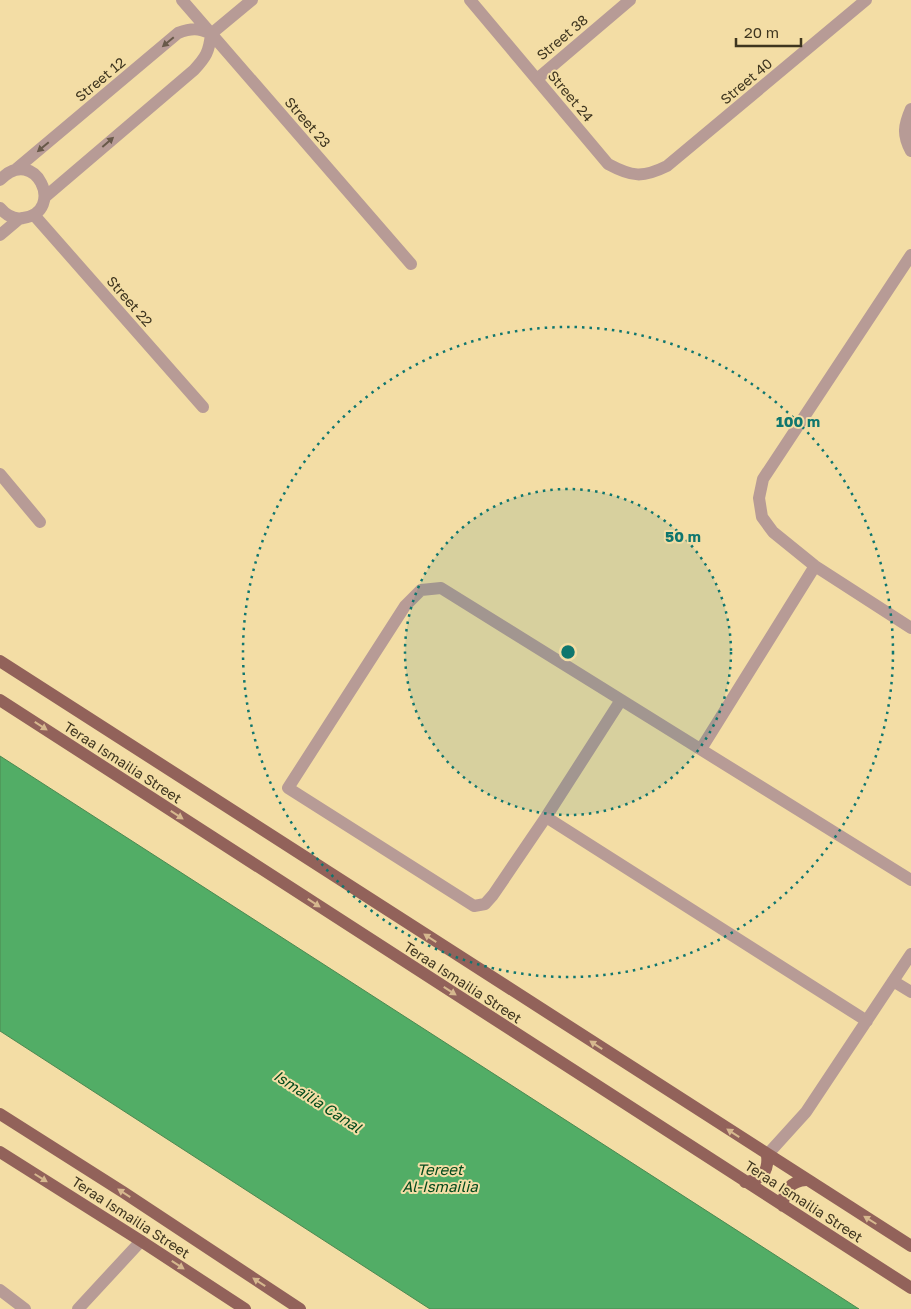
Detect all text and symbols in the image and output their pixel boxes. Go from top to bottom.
street label: Street 38 [533,11,591,63]
scale bar [736,15,801,47]
text: 20 m [744,23,779,41]
one-way arrow [161,37,174,48]
street label: Street 12 [72,53,128,105]
street label: Street 40 [717,55,775,107]
street label: Street 24 [545,67,597,125]
street label: Street 23 [281,93,335,151]
one-way arrow [102,137,115,148]
one-way arrow [37,141,50,152]
street label: Street 22 [104,272,156,330]
text: 100 m [776,412,820,430]
text: 50 m [665,527,701,545]
centre of rings [559,643,577,661]
street label: Teraa Ismailia Street [61,718,185,806]
one-way arrow [34,722,48,731]
one-way arrow [171,810,184,819]
one-way arrow [307,898,321,908]
one-way arrow [424,933,437,943]
street label: Teraa Ismailia Street [401,938,525,1026]
one-way arrow [444,986,457,996]
one-way arrow [590,1040,603,1049]
water label: Ismaïlia Canal [271,1066,366,1137]
one-way arrow [726,1128,740,1137]
street label: Teraa Ismailia Street [742,1157,866,1245]
water label: Tereet Al-Ismailia [402,1160,478,1195]
one-way arrow [35,1173,48,1182]
street label: Teraa Ismailia Street [69,1173,193,1261]
one-way arrow [117,1188,130,1198]
one-way arrow [863,1215,876,1225]
one-way arrow [171,1260,185,1270]
one-way arrow [253,1277,266,1287]

